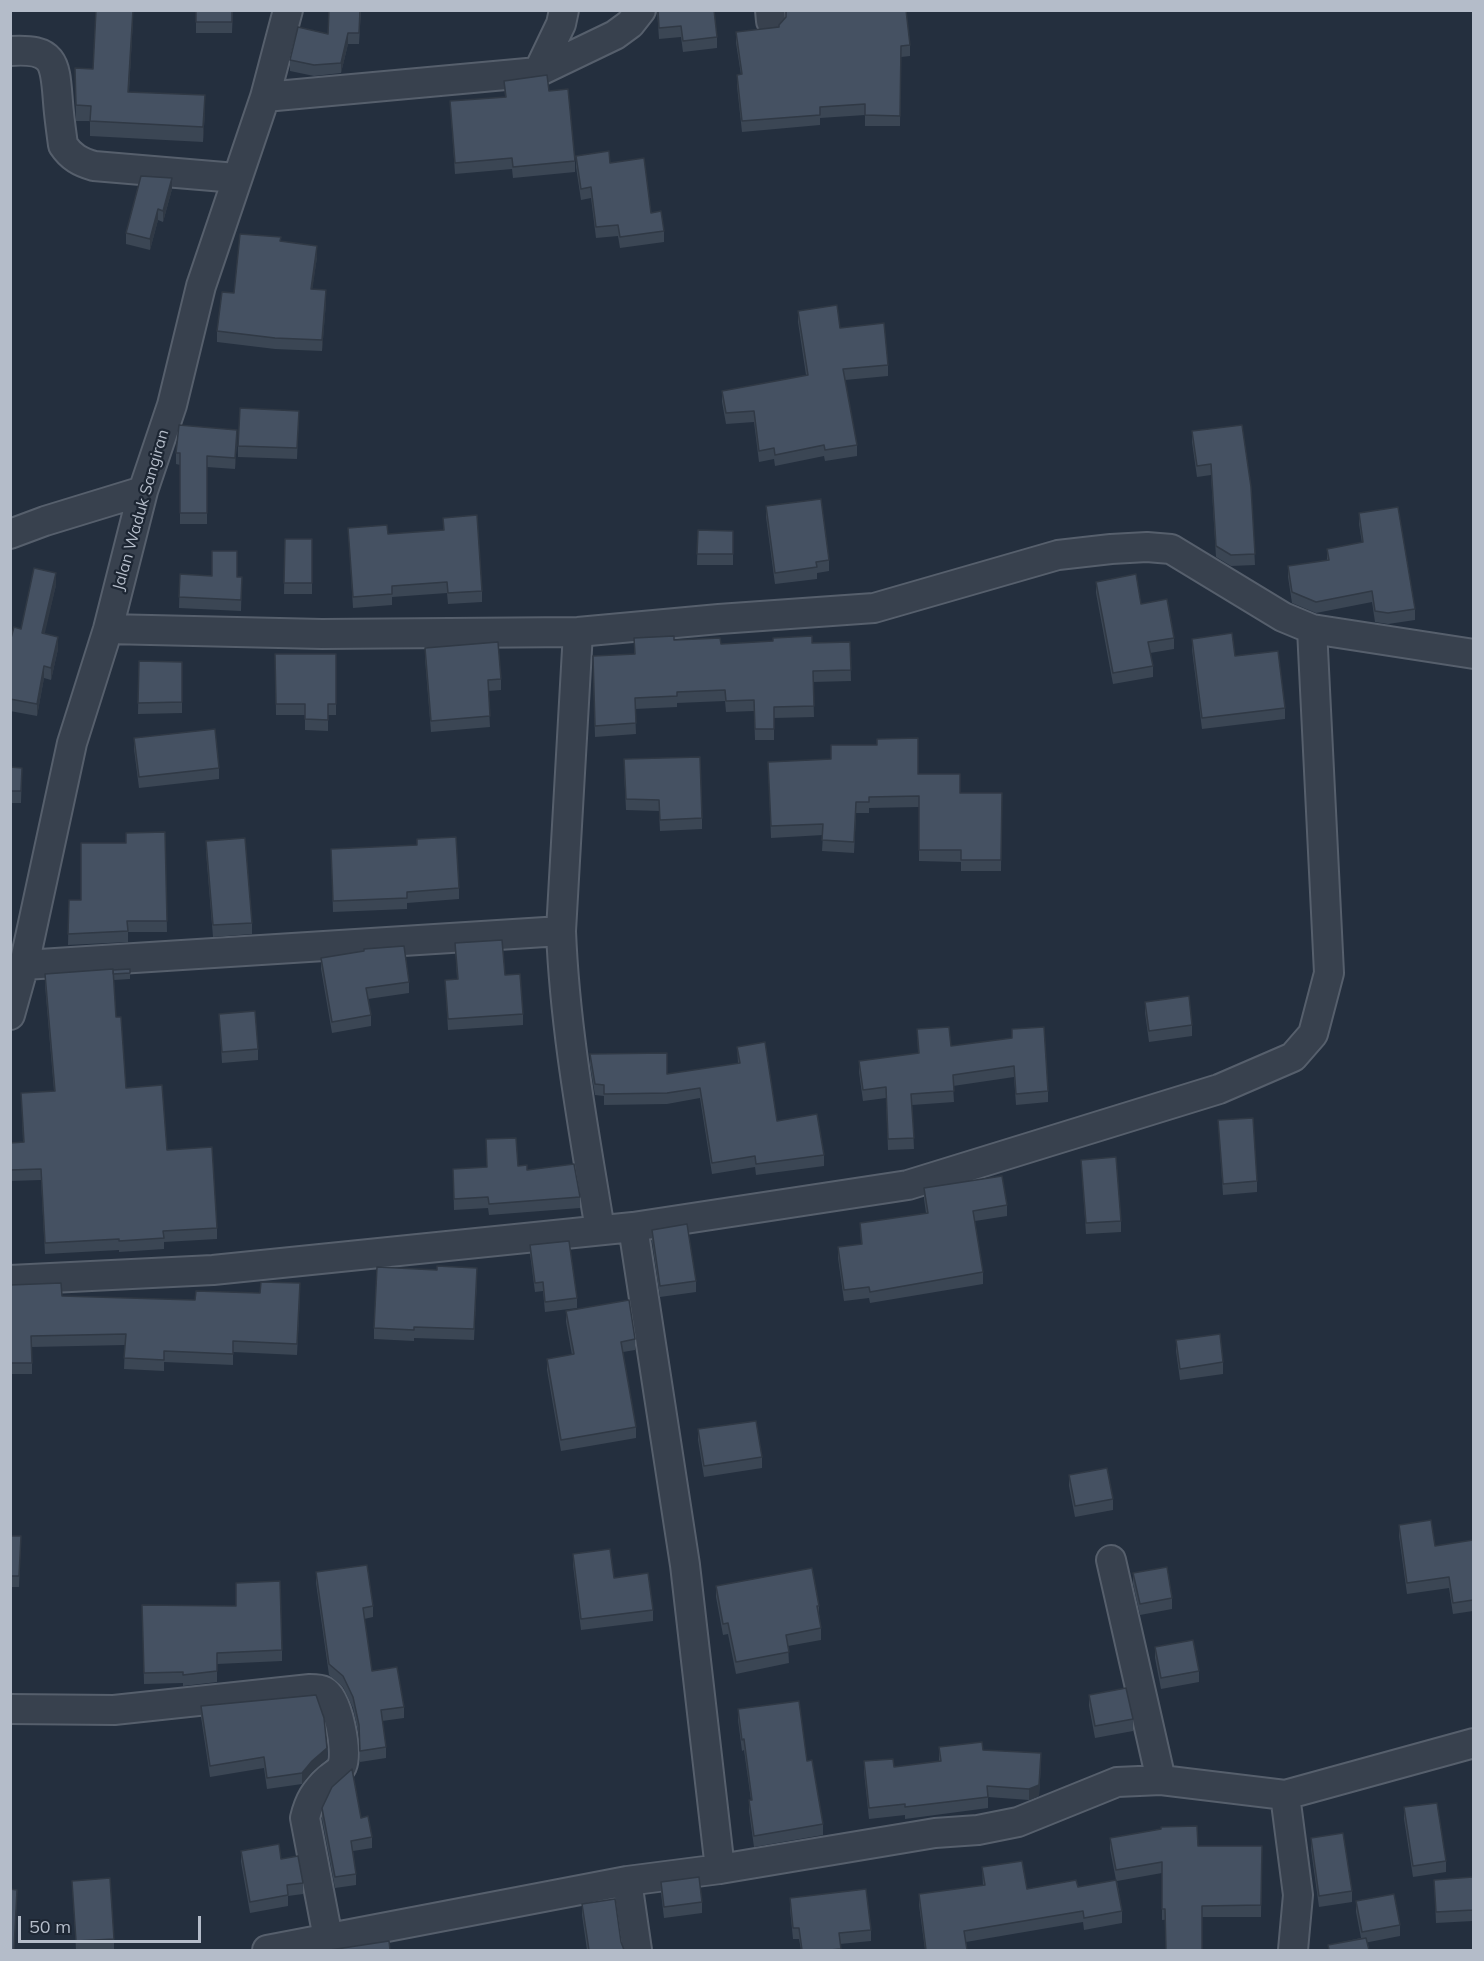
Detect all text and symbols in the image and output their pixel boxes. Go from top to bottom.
street label: Jalan Waduk Sangiran [109,427,173,593]
scale bar [21,1904,204,1942]
text: 50 m [29,1915,71,1938]

